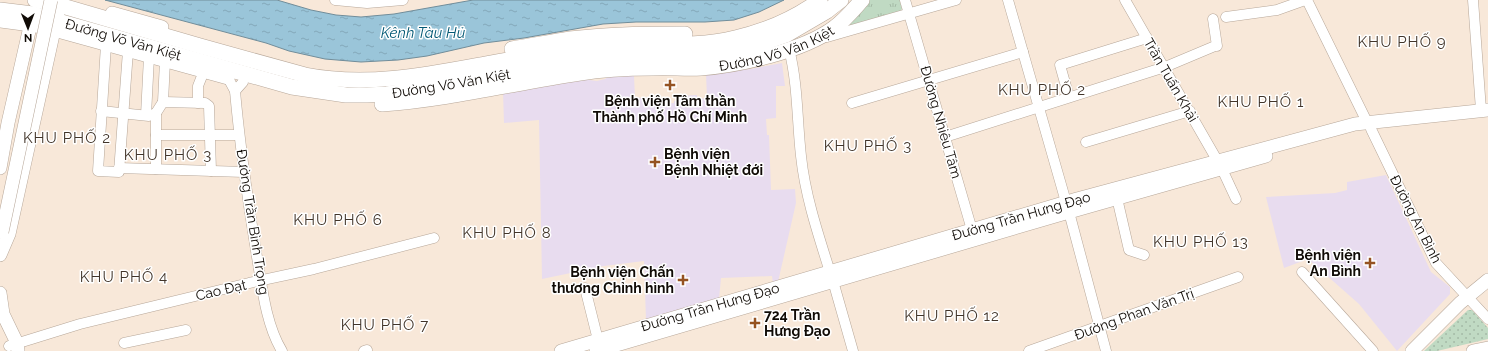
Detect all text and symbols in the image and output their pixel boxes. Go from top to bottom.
north arrow [8,8,48,48]
street label: Đường Võ Văn Kiệt [63,15,183,63]
street label: Đường Võ Văn Kiệt [718,22,837,74]
water label: Kênh Tàu Hủ [381,24,466,42]
text: N [24,31,32,44]
district label: KHU PHỐ 9 [1357,32,1447,51]
street label: Trần Tuấn Khải [1141,35,1201,125]
street label: Đường Nhiêu Tâm [917,64,965,180]
street label: Đường Võ Văn Kiệt [391,66,512,101]
marker: Bệnh viện Tâm thần Thành phố Hồ Chí Minh [664,79,676,91]
district label: KHU PHỐ 2 [998,80,1086,99]
district label: KHU PHỐ 1 [1218,92,1304,111]
place label: Bệnh viện Tâm thần Thành phố Hồ Chí Minh [593,93,747,125]
district label: KHU PHỐ 2 [23,128,111,147]
district label: KHU PHỐ 3 [824,136,912,155]
district label: KHU PHỐ 3 [124,145,212,164]
place label: Bệnh viện Bệnh Nhiệt đới [664,146,763,178]
street label: Đường Trần Bình Trọng [234,148,272,296]
marker: Bệnh viện Bệnh Nhiệt đới [649,156,661,168]
street label: Đường An Bình [1387,172,1445,266]
street label: Đường Trần Hưng Đạo [950,189,1092,243]
district label: KHU PHỐ 6 [293,210,383,229]
district label: KHU PHỐ 8 [462,223,552,242]
district label: KHU PHỐ 13 [1153,232,1249,251]
place label: Bệnh viện An Bình [1295,247,1361,279]
marker: Bệnh viện An Bình [1364,257,1376,269]
place label: Bệnh viện Chấn thương Chỉnh hình [552,264,674,296]
district label: KHU PHỐ 4 [80,267,168,286]
marker: Bệnh viện Chấn thương Chỉnh hình [677,274,689,286]
street label: Cao Đạt [194,276,248,304]
street label: Đường Trần Hưng Đạo [639,280,781,334]
street label: Đường Phan Văn Trị [1072,285,1196,343]
district label: KHU PHỐ 12 [904,306,1000,325]
place label: 724 Trần Hưng Đạo [764,307,831,339]
district label: KHU PHỐ 7 [341,315,429,334]
marker: 724 Trần Hưng Đạo [749,317,761,329]

